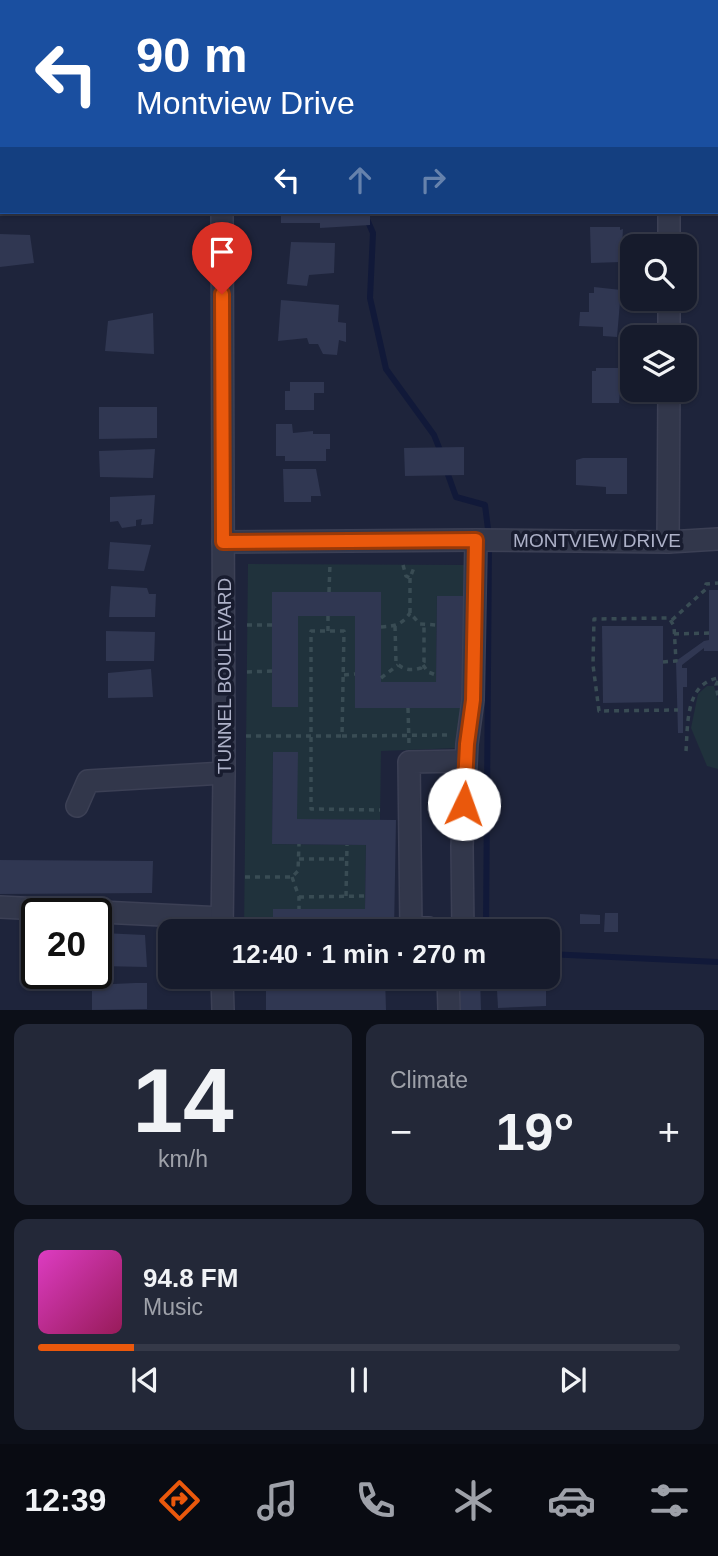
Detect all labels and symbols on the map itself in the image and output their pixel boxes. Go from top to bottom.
pin [192,222,252,294]
street label: MONTVIEW DRIVE [513,530,681,551]
street label: TUNNEL BOULEVARD [214,578,235,774]
position arrow [427,767,501,841]
speed limit sign: 20 [21,898,112,989]

